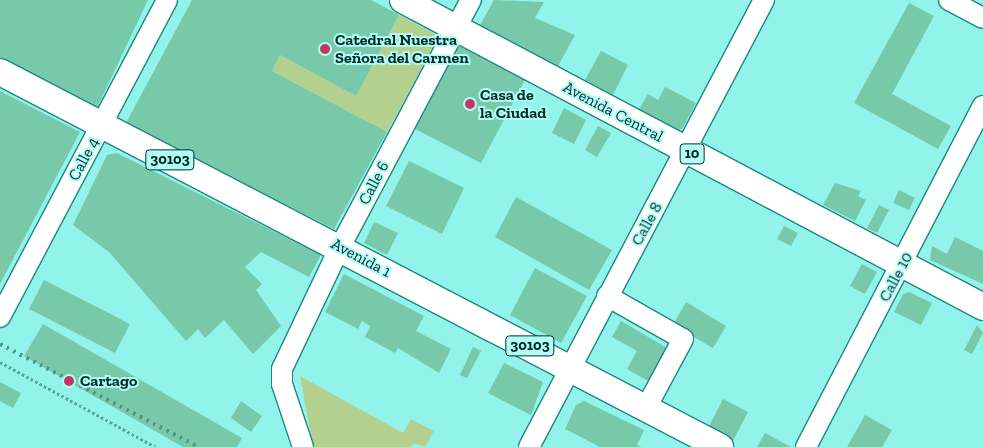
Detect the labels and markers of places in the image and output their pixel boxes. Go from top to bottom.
place label: Catedral Nuestra Señora del Carmen [335,30,469,68]
marker: Catedral Nuestra Señora del Carmen [319,43,331,55]
place label: Casa de la Ciudad [480,85,546,123]
marker: Casa de la Ciudad [464,98,476,110]
place label: Cartago [80,371,137,391]
marker: Cartago [62,374,76,388]

